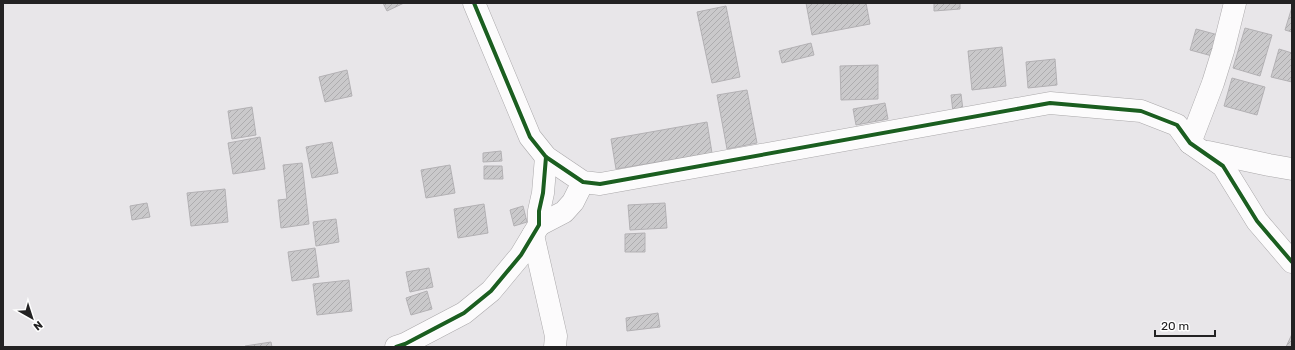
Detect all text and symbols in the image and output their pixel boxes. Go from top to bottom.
north arrow [12,298,52,338]
scale bar [1155,312,1215,338]
text: N [31,318,45,333]
text: 20 m [1161,319,1189,333]

